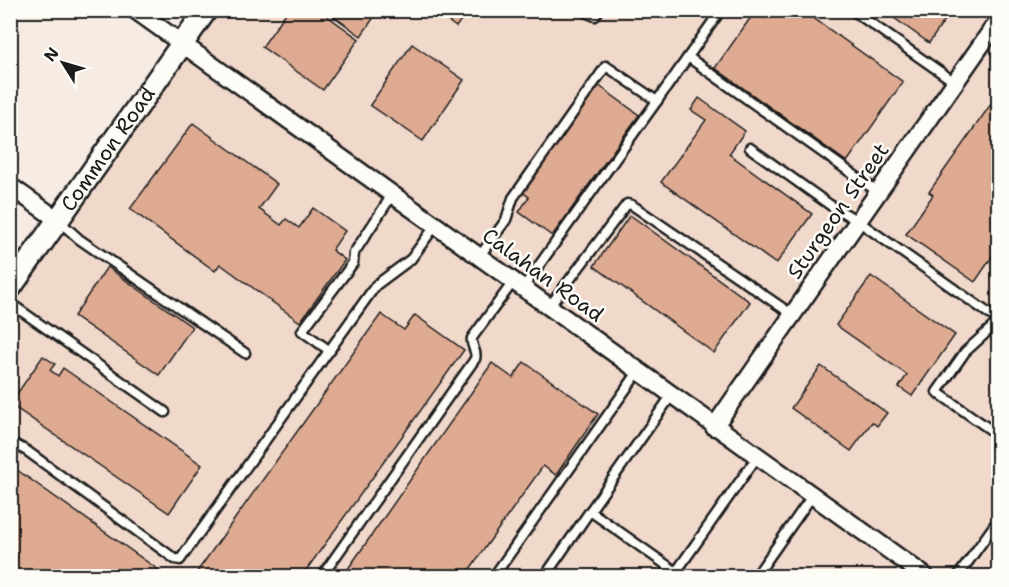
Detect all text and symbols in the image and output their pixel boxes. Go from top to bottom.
north arrow [33,33,93,93]
text: N [39,43,64,66]
street label: Common Road [54,81,162,217]
street label: Sturgeon Street [781,137,895,285]
street label: Calahan Road [477,221,609,329]

